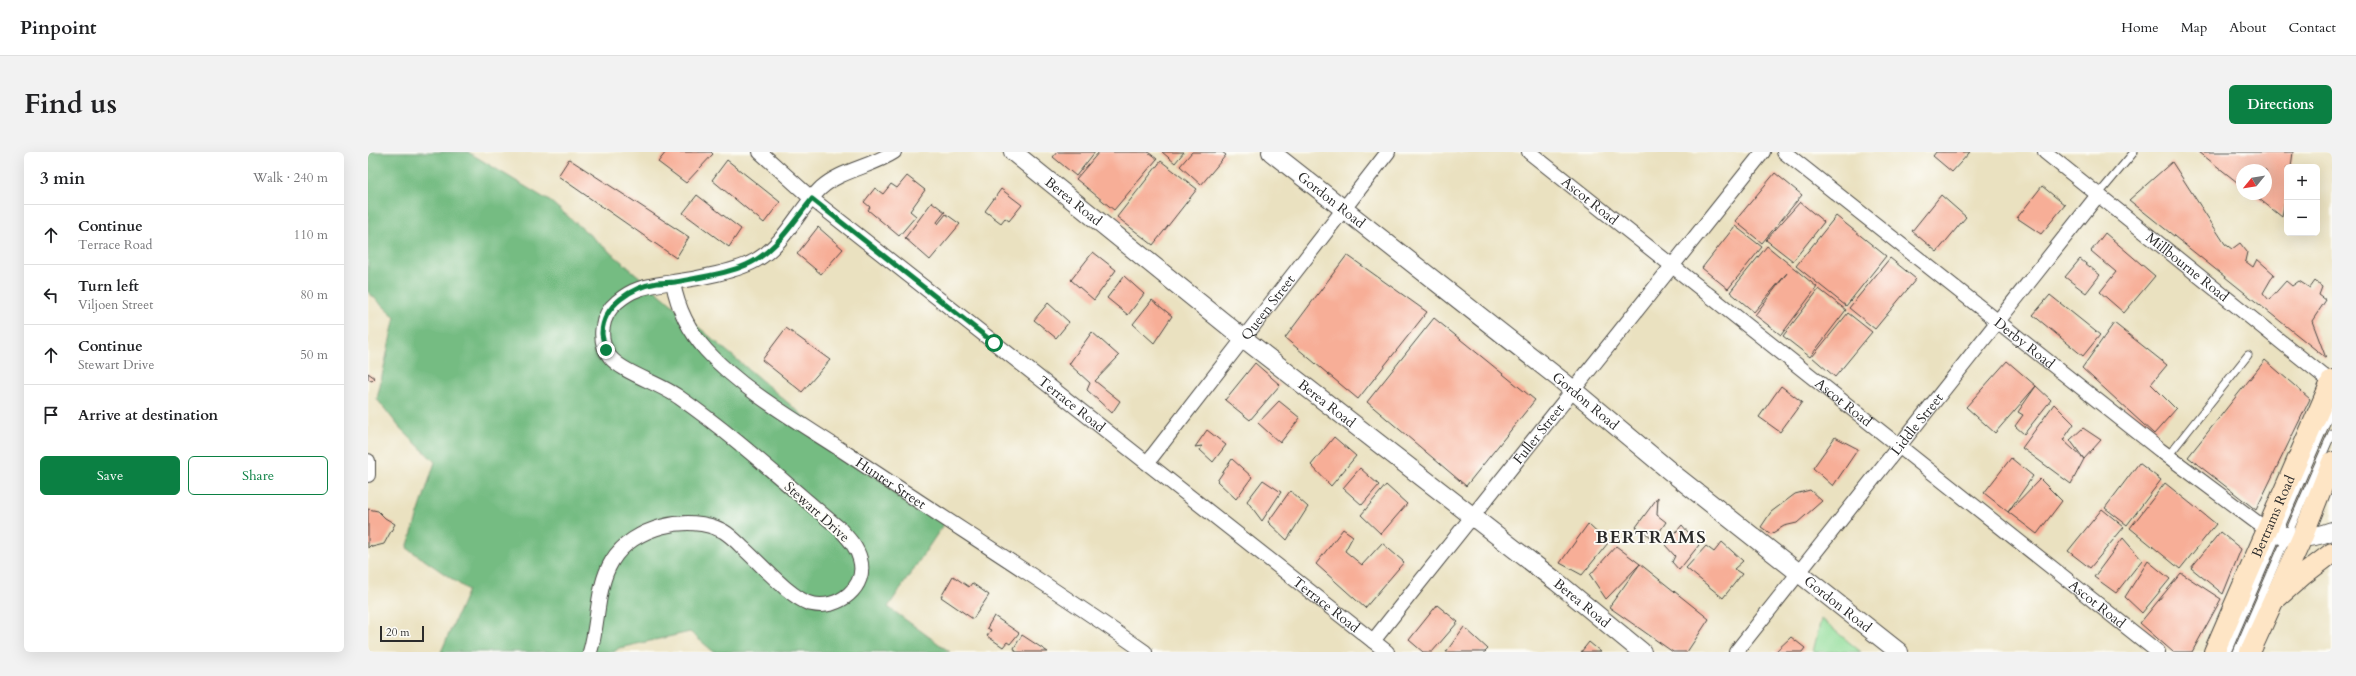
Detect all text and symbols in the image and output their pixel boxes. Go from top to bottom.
text: Pinpoint [20,15,97,41]
text: Home [2121,18,2159,37]
text: Map [2181,18,2207,37]
text: About [2229,18,2266,37]
text: Contact [2288,18,2336,37]
text: Find us [24,85,117,123]
button: Directions [2229,85,2332,124]
north arrow [2236,164,2272,200]
map controls [2284,164,2320,236]
button: + [2284,164,2320,200]
text: 3 min [40,167,85,190]
street label: Gordon Road [1294,167,1370,233]
text: Walk · 240 m [253,169,328,187]
street label: Berea Road [1041,172,1106,230]
street label: Ascot Road [1558,172,1623,229]
button: − [2284,200,2320,236]
text: Continue [78,216,143,236]
icon: ahead [40,224,62,246]
text: 110 m [294,226,328,244]
street label: Millbourne Road [2142,228,2233,306]
text: Terrace Road [78,236,152,254]
street label: Queen Street [1236,270,1299,344]
text: Turn left [78,276,139,296]
icon: left [40,284,62,306]
text: 80 m [300,286,328,304]
text: Viljoen Street [78,296,153,314]
street label: Derby Road [1990,313,2059,373]
route start [985,334,1003,352]
text: Continue [78,336,143,356]
route end [597,341,615,359]
icon: ahead [40,344,62,366]
text: 50 m [300,346,328,364]
text: Stewart Drive [78,356,154,374]
street label: Gordon Road [1548,367,1623,434]
street label: Terrace Road [1035,371,1110,436]
street label: Ascot Road [1811,374,1876,431]
street label: Berea Road [1294,375,1360,432]
street label: Liddle Street [1886,388,1948,459]
street label: Fuller Street [1508,399,1568,468]
icon: arrive [40,404,62,426]
text: Arrive at destination [78,405,218,425]
street label: Hunter Street [852,453,930,513]
button: Save [40,456,180,495]
button: Share [188,456,328,495]
street label: Bertrams Road [2247,472,2299,560]
street label: Stewart Drive [780,477,854,547]
district label: BERTRAMS [1595,525,1707,550]
street label: Gordon Road [1800,571,1876,637]
street label: Terrace Road [1289,572,1364,637]
street label: Berea Road [1550,574,1615,632]
street label: Ascot Road [2065,575,2130,633]
scale bar [380,624,424,643]
text: 20 m [386,625,410,640]

